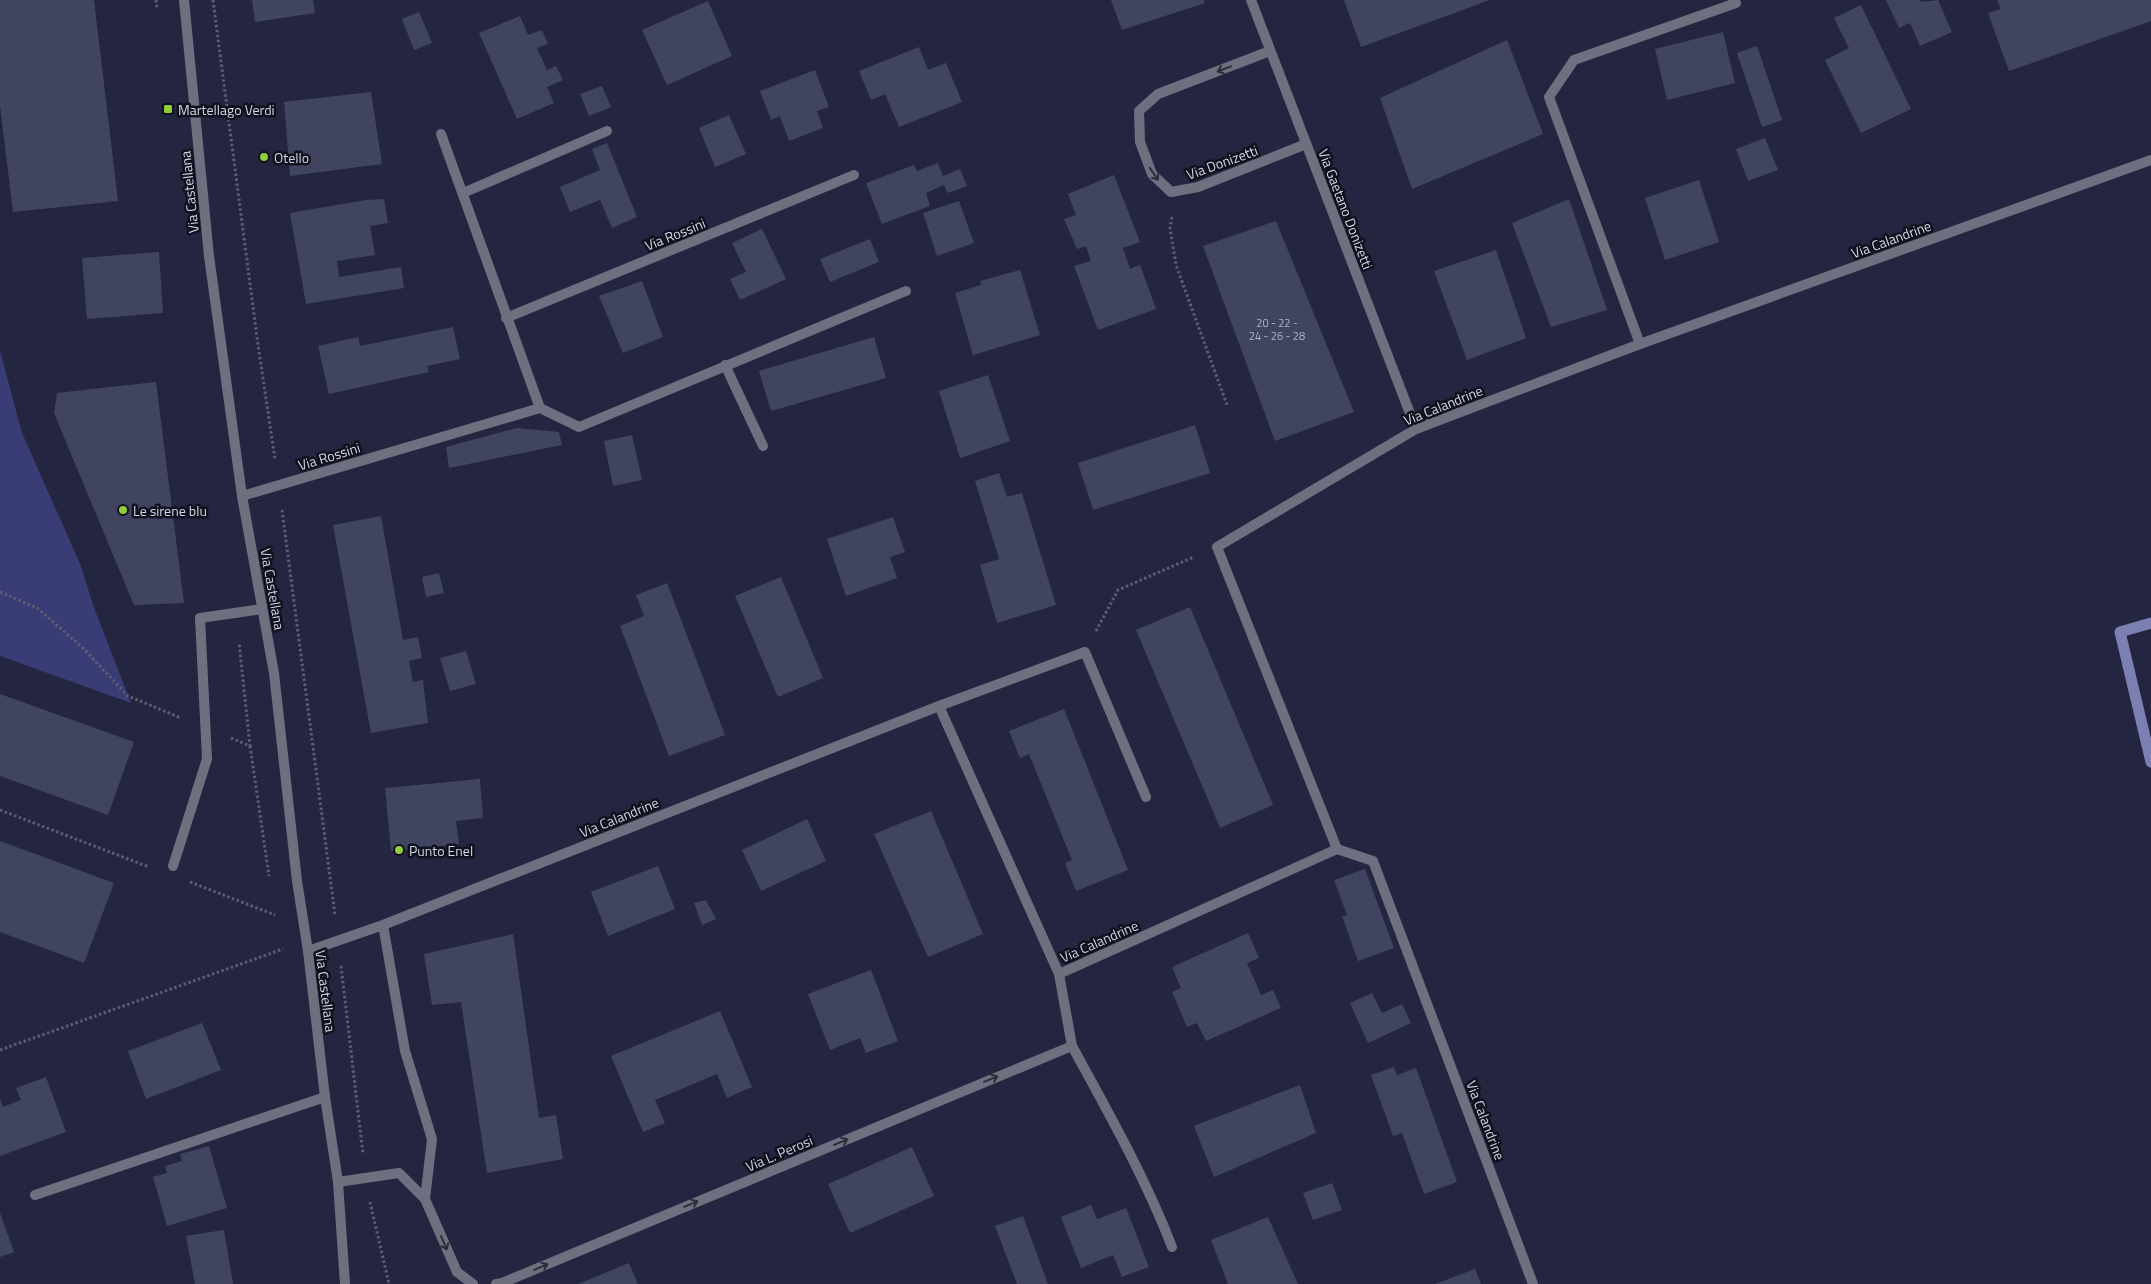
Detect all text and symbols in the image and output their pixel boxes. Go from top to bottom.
one-way arrow [1217,64,1232,74]
place label: Martellago Verdi [178,99,275,120]
marker: Martellago Verdi [162,103,174,115]
street label: Via Donizetti [1183,139,1261,185]
street label: Via Gaetano Donizetti [1313,146,1379,272]
place label: Otello [274,147,309,168]
street label: Via Castellana [174,150,204,234]
marker: Otello [258,151,270,163]
one-way arrow [1149,167,1159,181]
street label: Via Rossini [641,212,709,256]
street label: Via Calandrine [1848,215,1934,263]
house number: 20 - 22 - 24 - 26 - 28 [1249,315,1305,344]
street label: Via Calandrine [1400,380,1486,430]
street label: Via Rossini [295,437,363,475]
place label: Le sirene blu [133,500,207,521]
marker: Le sirene blu [117,504,129,516]
street label: Via Castellana [256,547,290,631]
street label: Via Calandrine [576,792,662,842]
place label: Punto Enel [409,840,473,861]
marker: Punto Enel [393,844,405,856]
street label: Via Calandrine [1057,914,1141,968]
street label: Via Castellana [311,949,341,1033]
one-way arrow [983,1074,998,1084]
street label: Via Calandrine [1461,1077,1511,1163]
street label: Via L. Perosi [742,1129,816,1177]
one-way arrow [833,1136,848,1146]
one-way arrow [683,1199,698,1209]
one-way arrow [440,1235,450,1250]
one-way arrow [533,1261,548,1271]

